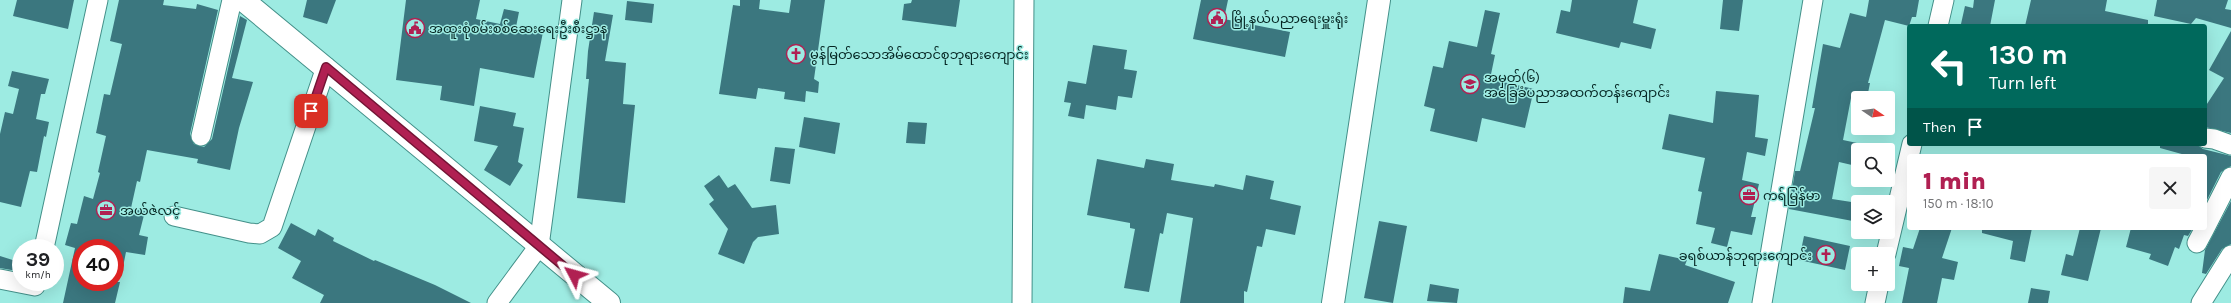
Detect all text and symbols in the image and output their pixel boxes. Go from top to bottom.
public building icon: မြို့နယ်ပညာရေးမှူးရုံး [1206,7,1228,29]
place label: မြို့နယ်ပညာရေးမှူးရုံး [1231,10,1348,29]
public building icon: အထူးစုံစမ်းစစ်ဆေးရေးဦးစီးဋ္ဌာန [404,17,426,39]
place label: အထူးစုံစမ်းစစ်ဆေးရေးဦးစီးဋ္ဌာန [429,20,607,39]
text: 130 m [1989,38,2068,71]
icon: left [1923,40,1975,92]
church icon: မွန်မြတ်သောအိမ်ထောင်စုဘုရားကျောင်း [785,43,807,65]
place label: မွန်မြတ်သောအိမ်ထောင်စုဘုရားကျောင်း [810,46,1028,65]
place label: အမှတ်(၆) အခြေခံပညာအထက်တန်းကျောင်း [1484,69,1670,103]
text: Turn left [1989,72,2057,94]
school or university icon: အမှတ်(၆) အခြေခံပညာအထက်တန်းကျောင်း [1459,73,1481,95]
north arrow [1851,91,1895,135]
map controls [1851,91,1895,291]
pin [294,94,328,128]
icon: arrive [300,100,322,122]
icon: arrive [1964,116,1986,138]
text: Then [1923,118,1956,136]
button: search [1851,143,1895,187]
text: 1 min [1923,167,1986,195]
button: close [2149,167,2191,209]
office icon: ကရ်မြန်မာ [1738,184,1760,206]
place label: ကရ်မြန်မာ [1763,187,1821,206]
button: layers [1851,195,1895,239]
text: 150 m · 18:10 [1923,196,1993,211]
office icon: အယ်ဇဲလင့် [95,199,117,221]
place label: အယ်ဇဲလင့် [120,202,181,219]
speed limit sign: 40 [72,239,124,291]
church icon: ခရစ်ယာန်ဘုရားကျောင်း [1815,244,1837,266]
place label: ခရစ်ယာန်ဘုရားကျောင်း [1679,247,1812,266]
button: + [1851,247,1895,291]
text: 39 [26,248,50,271]
position arrow [553,254,595,296]
text: km/h [25,269,51,281]

